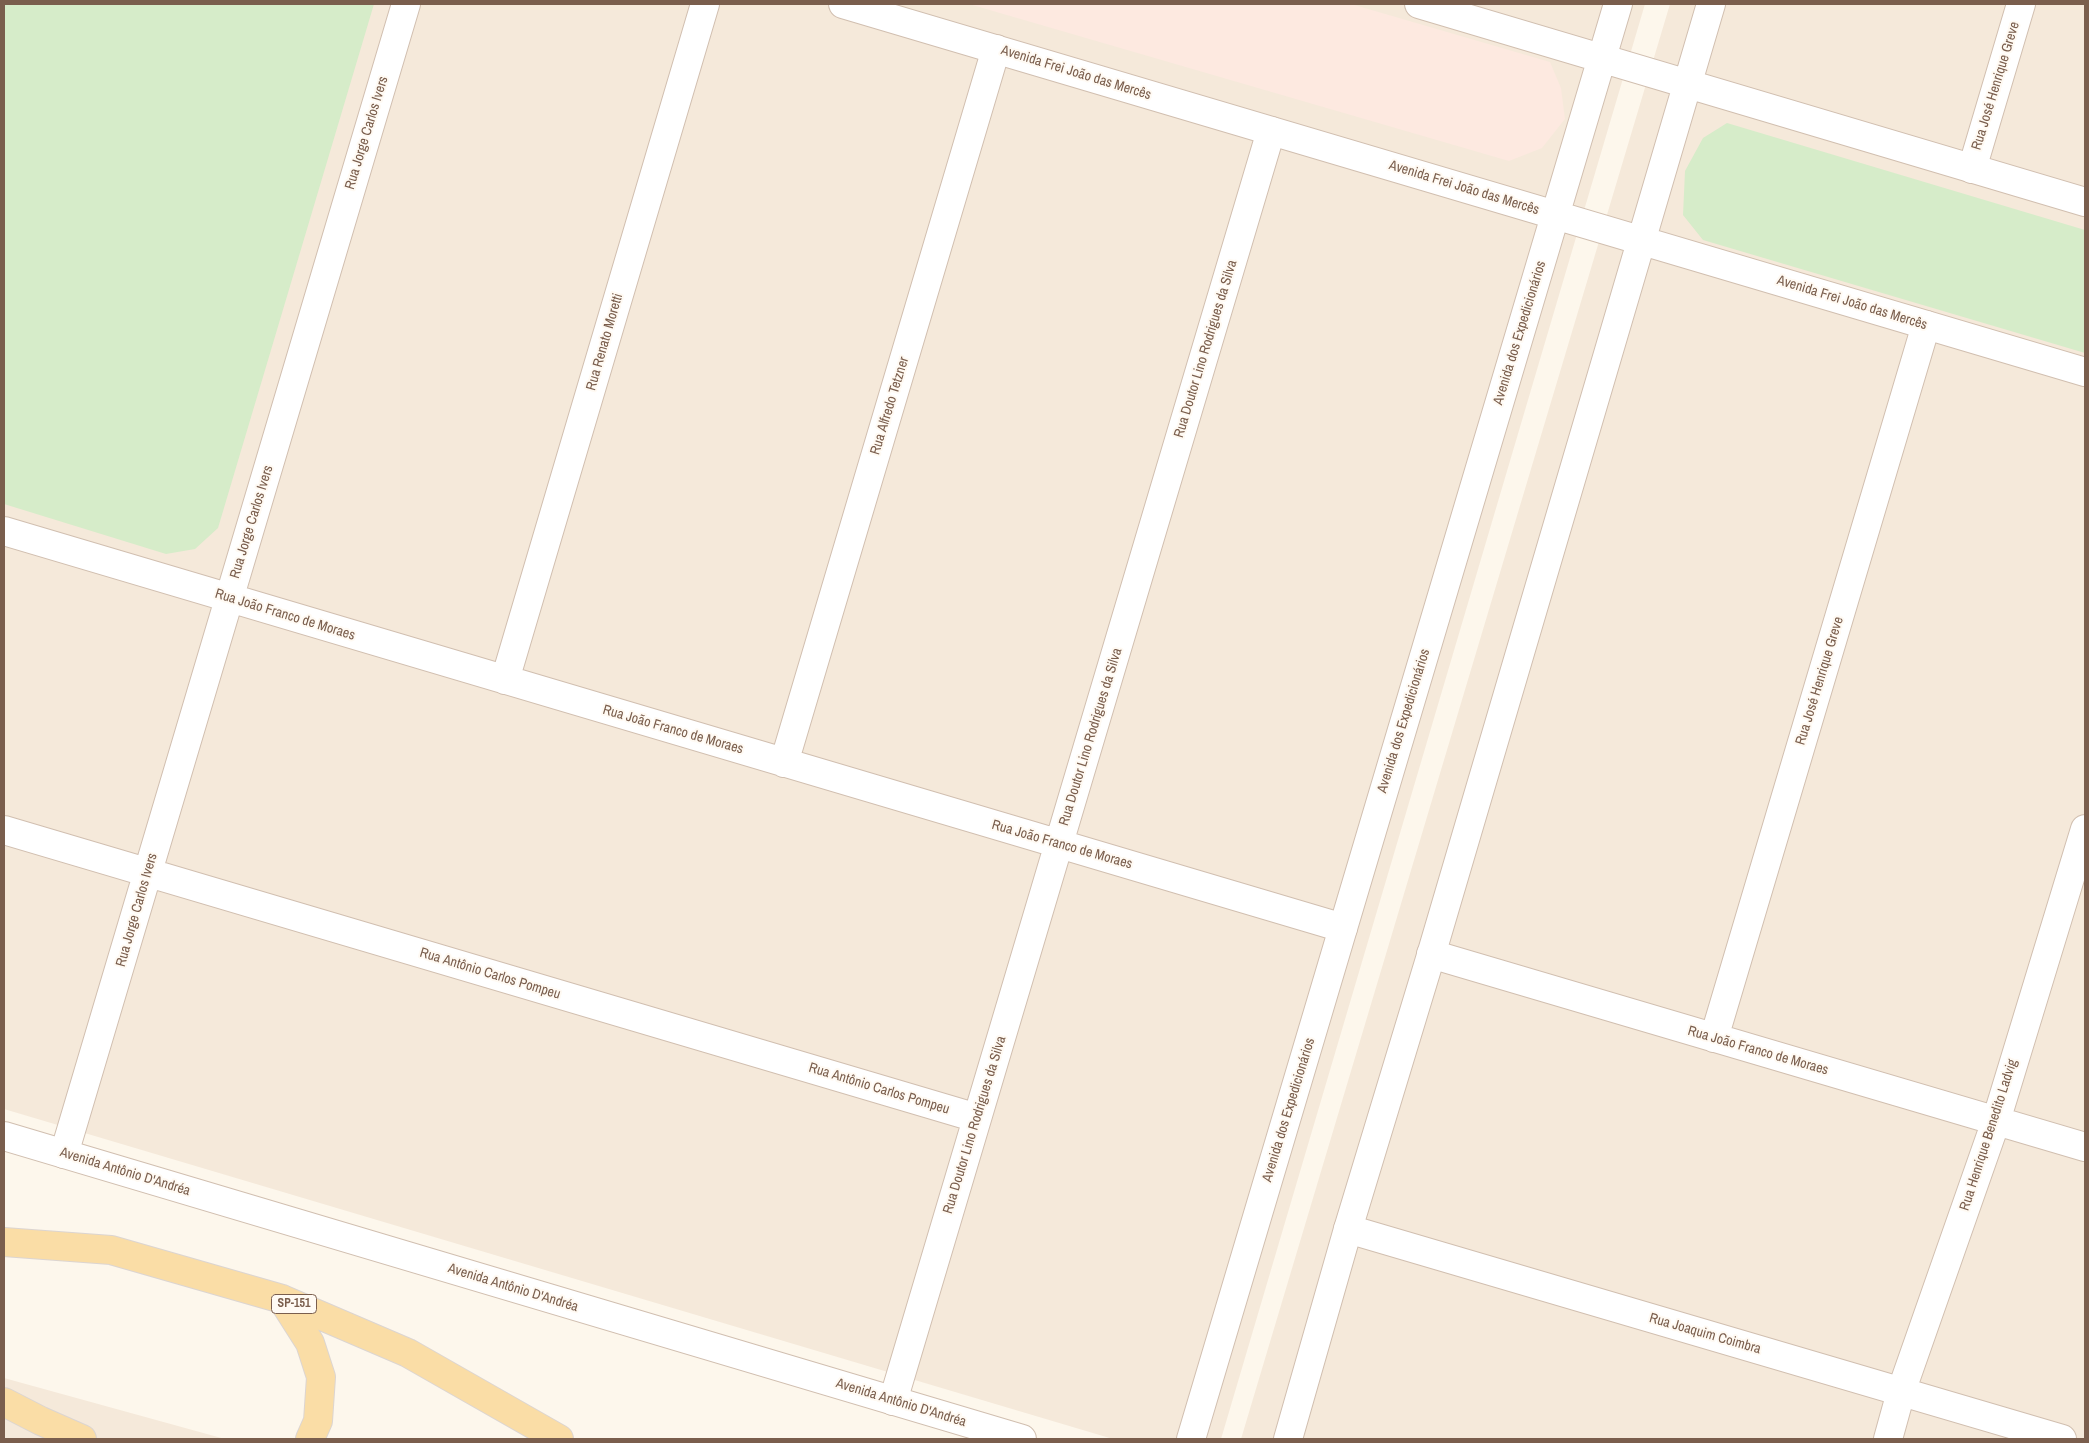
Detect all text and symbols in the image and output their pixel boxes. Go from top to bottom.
street label: Rua José Henrique Greve [1968,20,2024,152]
street label: Avenida Frei João das Mercês [999,42,1153,104]
street label: Rua Jorge Carlos Ivers [342,74,392,192]
street label: Avenida Frei João das Mercês [1387,157,1541,219]
street label: Rua Doutor Lino Rodrigues da Silva [1171,258,1241,440]
street label: Avenida dos Expedicionários [1490,259,1550,407]
street label: Avenida Frei João das Mercês [1775,272,1929,334]
street label: Rua Renato Moretti [583,292,627,392]
street label: Rua Alfredo Tetzner [867,355,913,457]
street label: Rua Jorge Carlos Ivers [227,463,277,581]
street label: Rua João Franco de Moraes [213,586,357,644]
street label: Rua José Henrique Greve [1792,615,1848,747]
street label: Rua Doutor Lino Rodrigues da Silva [1056,646,1126,828]
street label: Avenida dos Expedicionários [1374,647,1434,795]
street label: Rua João Franco de Moraes [601,702,745,758]
street label: Rua João Franco de Moraes [990,817,1134,873]
street label: Rua Jorge Carlos Ivers [113,851,161,969]
street label: Rua Antônio Carlos Pompeu [418,945,562,1003]
street label: Rua João Franco de Moraes [1686,1023,1830,1079]
street label: Rua Doutor Lino Rodrigues da Silva [940,1034,1010,1216]
street label: Avenida dos Expedicionários [1259,1036,1319,1184]
street label: Rua Henrique Benedito Ladvig [1957,1057,2021,1213]
street label: Rua Antônio Carlos Pompeu [807,1060,951,1118]
street label: Avenida Antônio D'Andréa [58,1144,192,1200]
street label: Avenida Antônio D'Andréa [446,1260,580,1316]
road number: SP-151 [272,1295,316,1314]
street label: Rua Joaquim Coimbra [1647,1310,1763,1358]
street label: Avenida Antônio D'Andréa [834,1375,968,1431]

